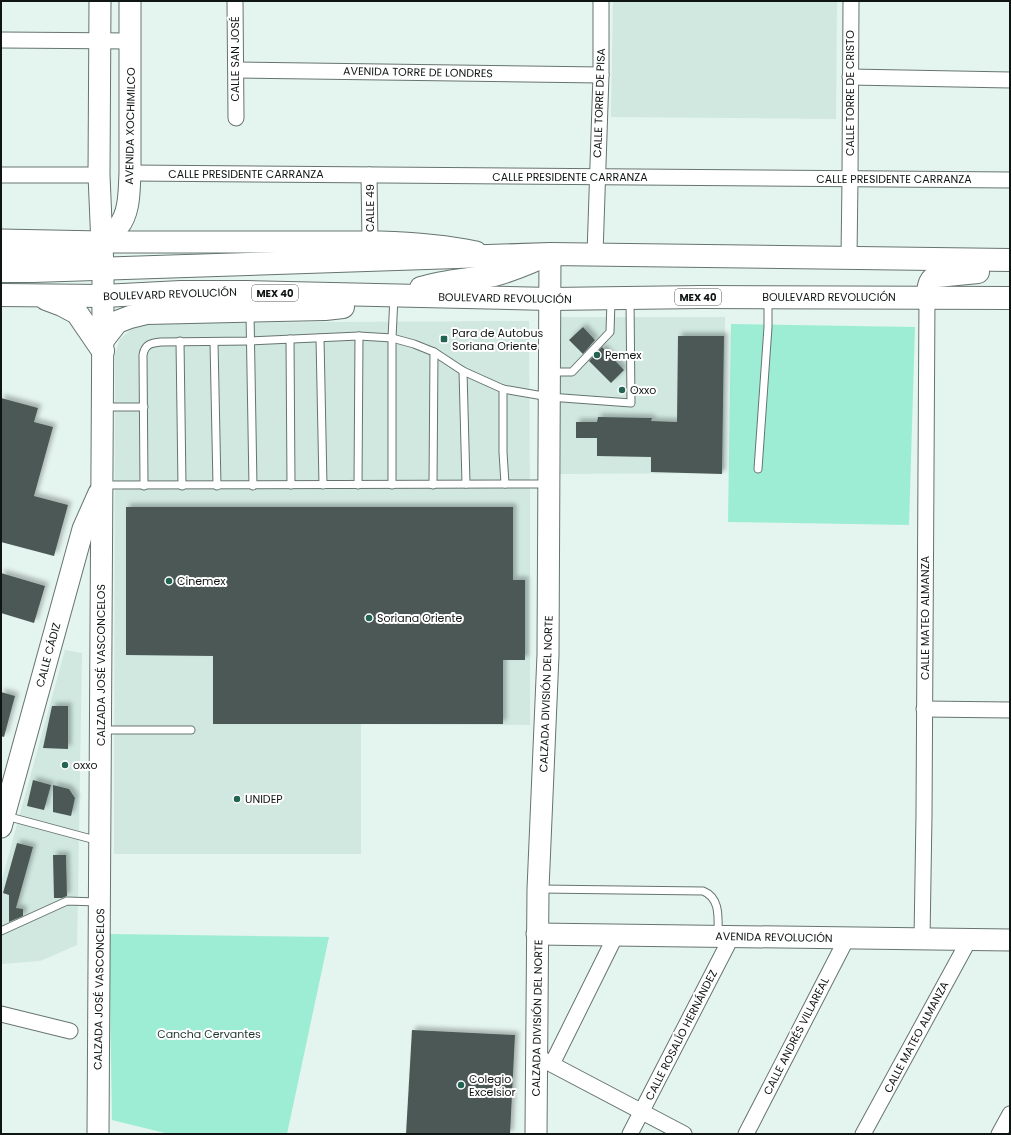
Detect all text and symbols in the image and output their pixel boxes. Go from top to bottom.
street label: CALLE SAN JOSÉ [227,16,243,102]
street label: CALLE TORRE DE CRISTO [842,30,858,156]
street label: CALLE TORRE DE PISA [589,47,609,158]
street label: AVENIDA TORRE DE LONDRES [343,63,493,81]
street label: AVENIDA XOCHIMILCO [121,67,139,185]
street label: CALLE PRESIDENTE CARRANZA [168,166,324,182]
street label: CALLE PRESIDENTE CARRANZA [492,169,648,185]
street label: CALLE PRESIDENTE CARRANZA [816,171,972,187]
street label: CALLE 49 [362,184,378,232]
street label: BOULEVARD REVOLUCIÓN [103,284,237,304]
road number: MEX 40 [252,285,298,301]
street label: BOULEVARD REVOLUCIÓN [438,289,572,307]
road number: MEX 40 [675,289,721,305]
street label: BOULEVARD REVOLUCIÓN [762,289,896,305]
place label: Para de Autobus Soriana Oriente [452,325,543,354]
marker: Para de Autobus Soriana Oriente [439,334,449,344]
place label: Pemex [605,347,642,363]
marker: Pemex [592,350,602,360]
place label: Oxxo [630,382,656,398]
marker: Oxxo [617,385,627,395]
street label: CALLE MATEO ALMANZA [917,555,933,680]
place label: Cinemex [177,573,226,589]
marker: Cinemex [164,576,174,586]
street label: CALZADA JOSÉ VASCONCELOS [93,584,109,746]
place label: Soriana Oriente [377,610,462,626]
marker: Soriana Oriente [364,613,374,623]
street label: CALZADA DIVISIÓN DEL NORTE [535,615,557,773]
street label: CALLE CÁDIZ [32,621,64,689]
place label: oxxo [73,757,98,773]
marker: oxxo [60,760,70,770]
place label: UNIDEP [245,791,283,807]
marker: UNIDEP [232,794,242,804]
street label: CALZADA JOSÉ VASCONCELOS [90,908,108,1070]
street label: AVENIDA REVOLUCIÓN [715,928,833,946]
street label: CALZADA DIVISIÓN DEL NORTE [528,939,546,1097]
street label: CALLE ROSALÍO HERNÁNDEZ [641,967,721,1103]
street label: CALLE ANDRÉS VILLAREAL [759,974,833,1098]
street label: CALLE MATEO ALMANZA [880,978,952,1096]
park label: Cancha Cervantes [157,1026,261,1042]
place label: Colegio Excelsior [469,1071,516,1100]
marker: Colegio Excelsior [456,1080,466,1090]

